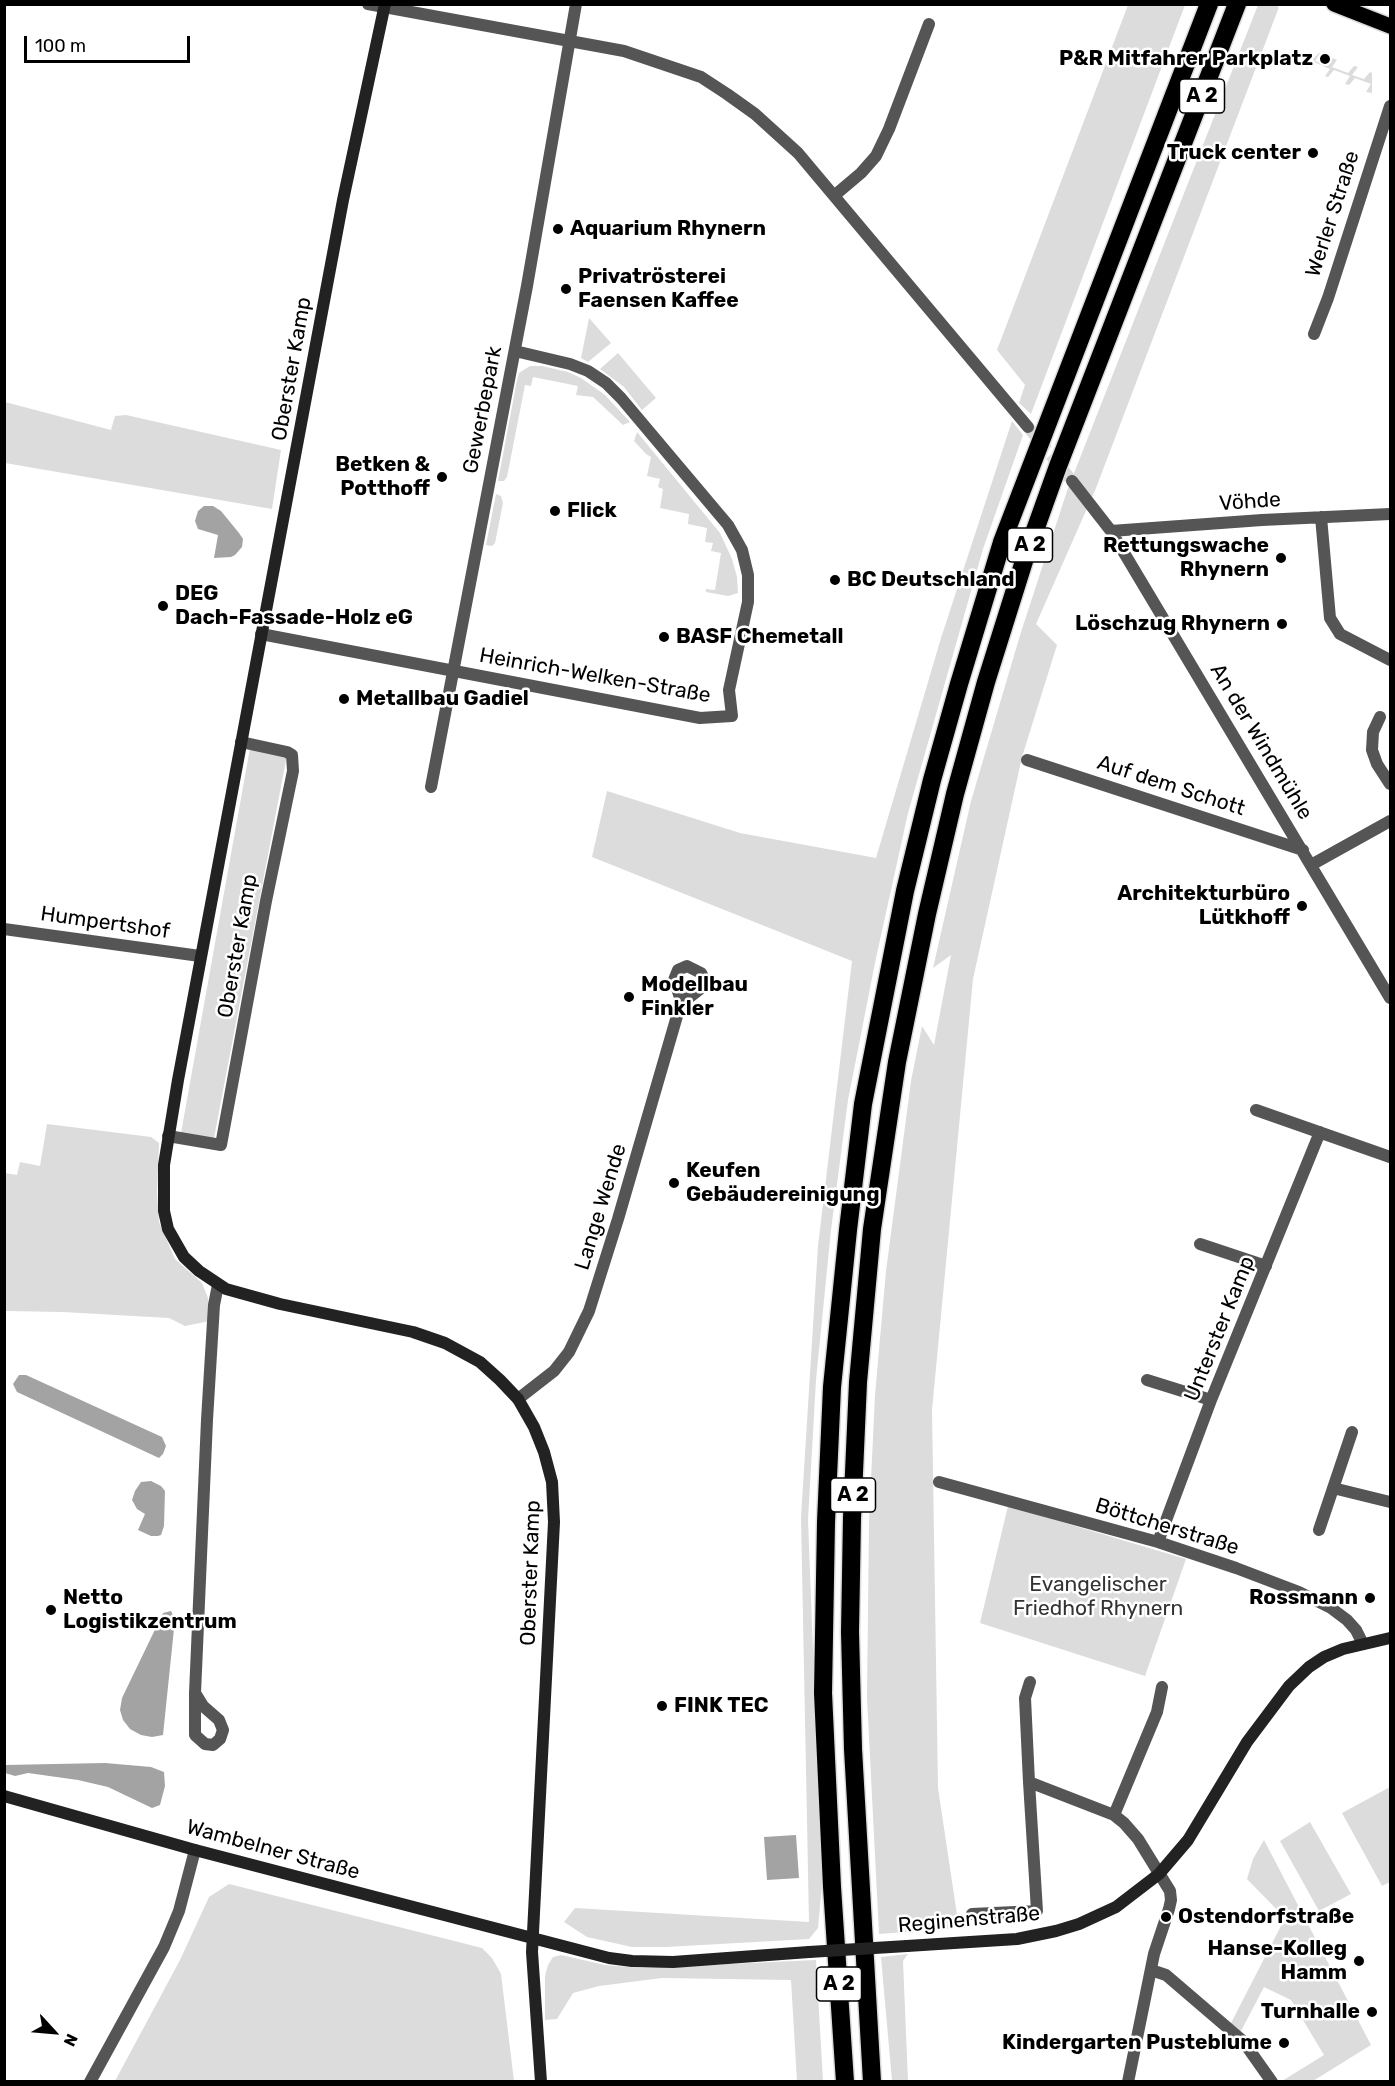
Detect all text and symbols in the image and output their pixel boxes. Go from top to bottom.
scale bar [27,24,194,62]
text: 100 m [35,35,86,57]
place label: P&R Mitfahrer Parkplatz [1059,46,1313,72]
marker: P&R Mitfahrer Parkplatz [1318,52,1332,66]
road number: A 2 [1180,79,1224,113]
place label: Truck center [1167,140,1301,166]
marker: Truck center [1306,146,1320,160]
street label: Werler Straße [1301,148,1365,280]
place label: Aquarium Rhynern [570,216,766,242]
marker: Aquarium Rhynern [551,222,565,236]
place label: Privatrösterei Faensen Kaffee [578,264,739,314]
marker: Privatrösterei Faensen Kaffee [559,282,573,296]
street label: Oberster Kamp [267,295,317,443]
street label: Gewerbepark [458,344,508,476]
place label: Betken & Potthoff [335,452,430,502]
marker: Betken & Potthoff [435,470,449,484]
street label: Vöhde [1218,487,1282,517]
place label: Flick [567,498,617,524]
marker: Flick [548,504,562,518]
road number: A 2 [1008,528,1052,562]
place label: Rettungswache Rhynern [1103,533,1269,583]
marker: Rettungswache Rhynern [1274,551,1288,565]
place label: BC Deutschland [847,567,1015,593]
marker: BC Deutschland [828,573,842,587]
place label: DEG Dach-Fassade-Holz eG [175,581,413,631]
marker: DEG Dach-Fassade-Holz eG [156,599,170,613]
place label: Löschzug Rhynern [1075,611,1270,637]
marker: Löschzug Rhynern [1275,617,1289,631]
place label: BASF Chemetall [676,624,844,650]
marker: BASF Chemetall [657,630,671,644]
street label: Heinrich-Welken-Straße [477,643,713,709]
street label: An der Windmühle [1205,659,1317,825]
place label: Metallbau Gadiel [356,686,529,712]
marker: Metallbau Gadiel [337,692,351,706]
street label: Auf dem Schott [1094,750,1248,822]
street label: Oberster Kamp [213,872,263,1020]
place label: Architekturbüro Lütkhoff [1117,881,1290,931]
marker: Architekturbüro Lütkhoff [1295,899,1309,913]
street label: Humpertshof [39,901,171,945]
place label: Modellbau Finkler [641,972,748,1022]
marker: Modellbau Finkler [622,990,636,1004]
street label: Lange Wende [570,1141,632,1273]
place label: Keufen Gebäudereinigung [686,1158,879,1208]
marker: Keufen Gebäudereinigung [667,1176,681,1190]
street label: Unterster Kamp [1179,1253,1261,1405]
road number: A 2 [830,1478,876,1512]
street label: Böttcherstraße [1092,1493,1242,1561]
street label: Oberster Kamp [516,1500,546,1646]
park label: Evangelischer Friedhof Rhynern [1013,1572,1183,1622]
place label: Netto Logistikzentrum [63,1585,237,1635]
place label: Rossmann [1249,1585,1358,1611]
marker: Rossmann [1363,1591,1377,1605]
marker: Netto Logistikzentrum [44,1603,58,1617]
place label: FINK TEC [674,1693,769,1719]
marker: FINK TEC [655,1699,669,1713]
street label: Wambelner Straße [184,1815,362,1885]
street label: Reginenstraße [897,1901,1041,1939]
place label: Ostendorfstraße [1178,1904,1354,1930]
marker: Ostendorfstraße [1159,1910,1173,1924]
place label: Hanse-Kolleg Hamm [1207,1936,1347,1986]
marker: Hanse-Kolleg Hamm [1352,1954,1366,1968]
road number: A 2 [816,1967,862,2001]
place label: Turnhalle [1261,1999,1360,2025]
north arrow [24,2002,84,2062]
marker: Turnhalle [1365,2005,1379,2019]
place label: Kindergarten Pusteblume [1002,2030,1272,2056]
text: N [60,2031,82,2049]
marker: Kindergarten Pusteblume [1277,2036,1291,2050]

